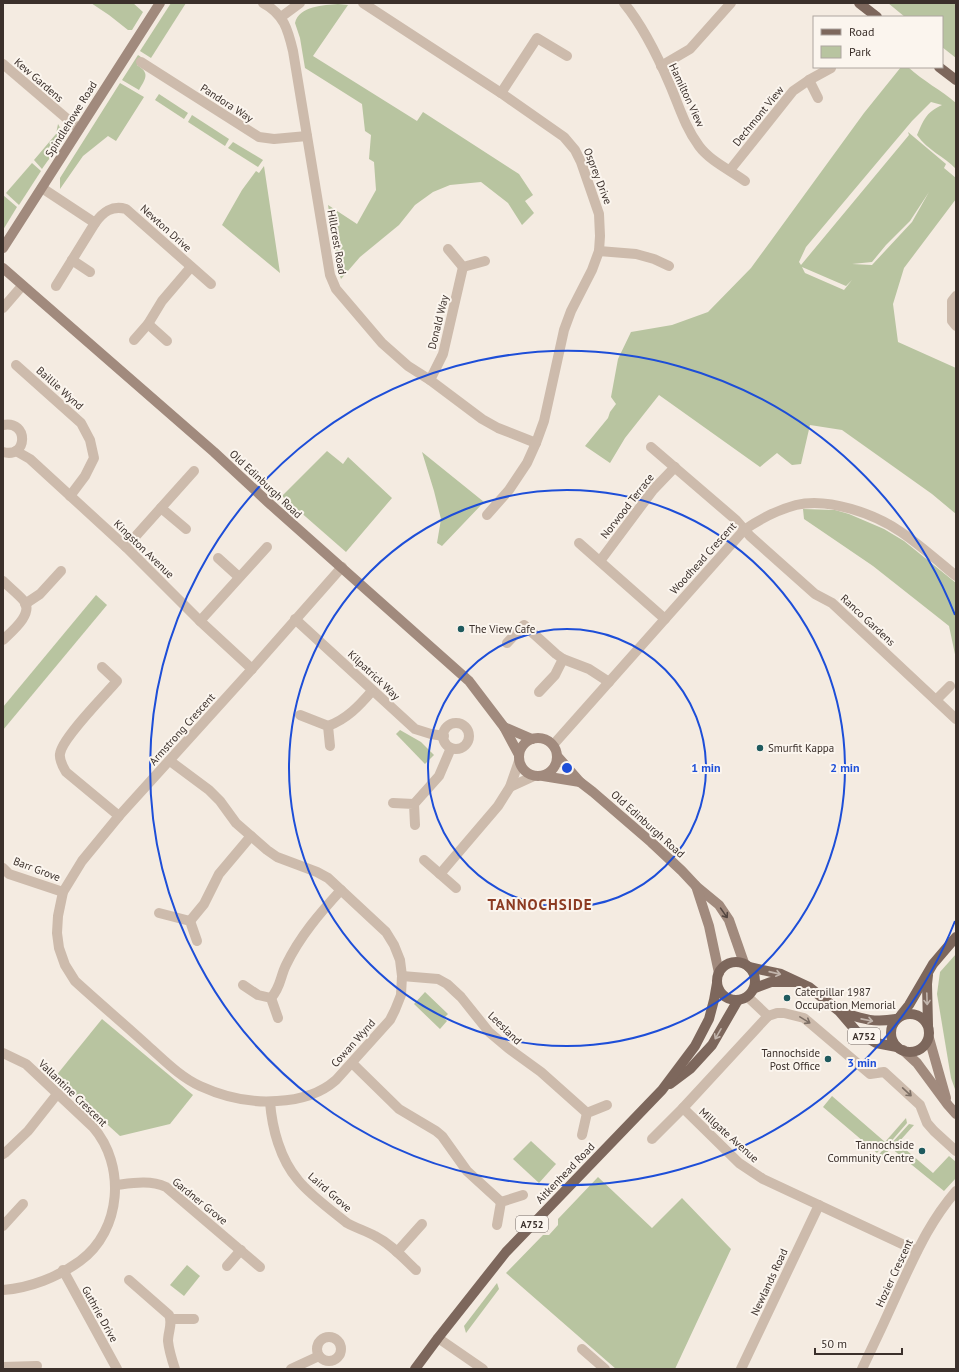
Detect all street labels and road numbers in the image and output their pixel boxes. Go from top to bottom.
street label: Kew Gardens [12,55,67,105]
street label: Hamilton View [666,61,708,129]
street label: Spindlehowe Road [42,78,100,160]
street label: Pandora Way [198,81,257,126]
street label: Dechmont View [729,83,787,149]
street label: Osprey Drive [581,146,615,207]
street label: Newton Drive [138,201,195,255]
street label: Hillcrest Road [324,208,350,276]
street label: Donald Way [424,292,452,351]
street label: Baillie Wynd [34,363,86,413]
street label: Old Edinburgh Road [227,447,305,521]
street label: Norwood Terrace [597,470,657,541]
street label: Kingston Avenue [111,517,177,582]
street label: Woodhead Crescent [667,519,739,597]
street label: Ranco Gardens [838,591,898,649]
street label: Kilpatrick Way [345,647,404,703]
street label: Armstrong Crescent [146,690,218,768]
street label: Old Edinburgh Road [608,787,688,861]
street label: Barr Grove [11,854,63,885]
street label: Leesland [485,1009,525,1047]
street label: Cowan Wynd [328,1016,378,1070]
road number: A752 [848,1028,880,1044]
street label: Vallantine Crescent [35,1056,111,1130]
street label: Millgate Avenue [696,1105,762,1166]
street label: Aitkenhead Road [533,1140,598,1206]
street label: Laird Grove [305,1169,355,1215]
street label: Gardner Grove [170,1174,231,1228]
road number: A752 [516,1216,548,1232]
street label: Hozier Crescent [872,1237,916,1309]
street label: Newlands Road [747,1246,791,1318]
street label: Guthrie Drive [79,1283,121,1345]

